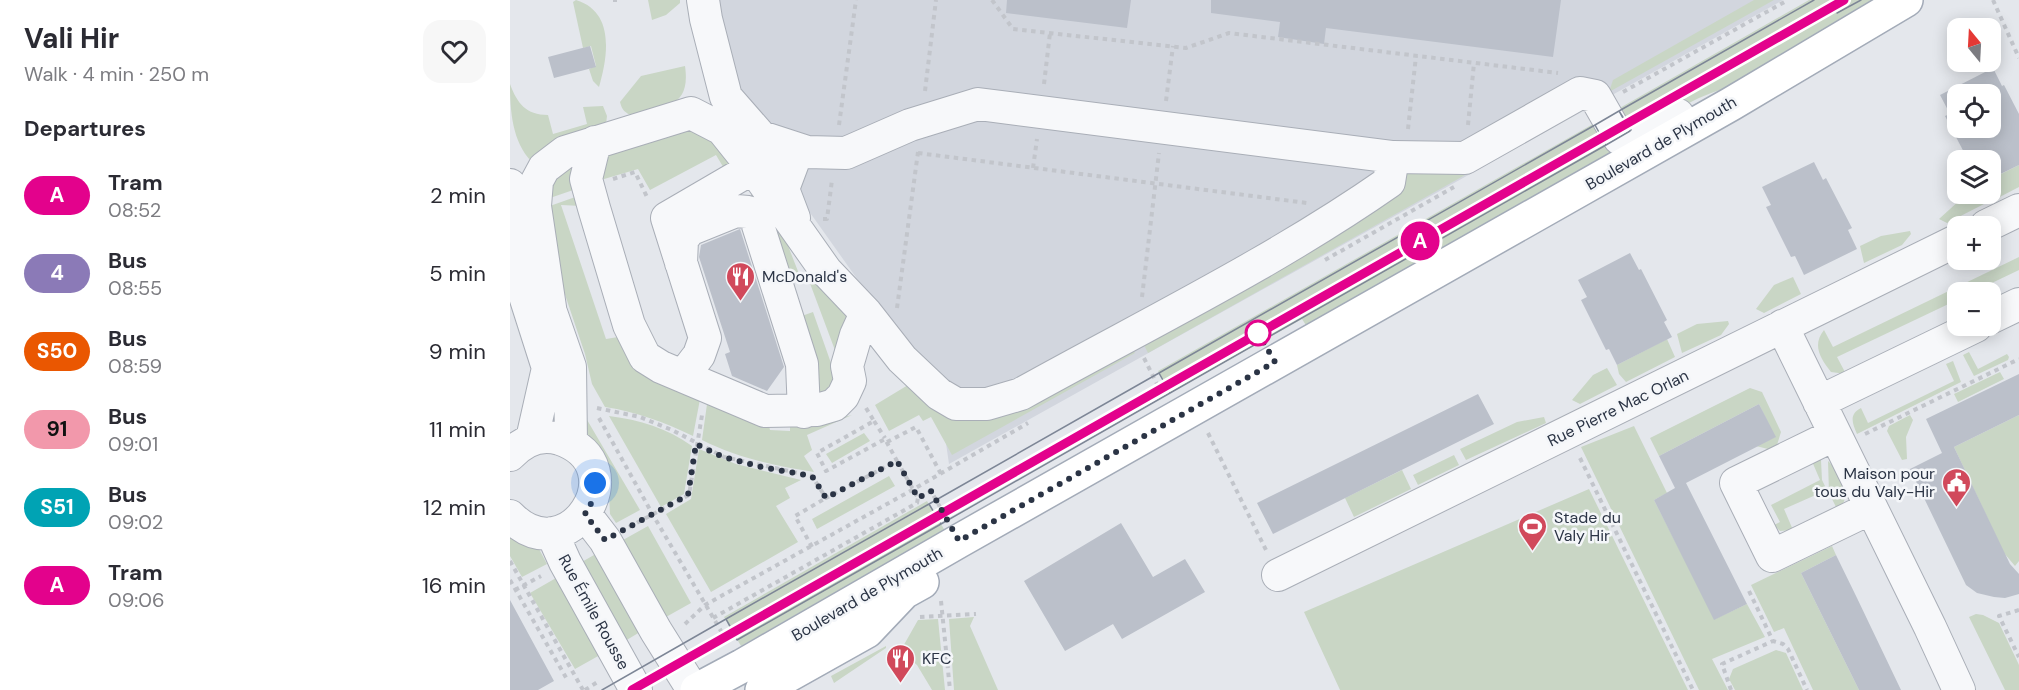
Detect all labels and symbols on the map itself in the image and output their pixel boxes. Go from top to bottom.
north arrow [1947,18,2001,72]
street label: Boulevard de Plymouth [1582,91,1740,195]
line badge: A [1400,222,1440,260]
restaurant icon: McDonald's [725,260,757,302]
place label: McDonald's [762,266,847,287]
unlabelled marker [1245,320,1271,346]
street label: Rue Pierre Mac Orlan [1544,365,1692,451]
place label: Maison pour tous du Valy-Hir [1814,463,1935,502]
public building icon: Maison pour tous du Valy-Hir [1940,466,1972,508]
your location [580,468,610,498]
place label: Stade du Valy Hir [1554,507,1621,546]
sports icon: Stade du Valy Hir [1517,510,1549,552]
street label: Boulevard de Plymouth [788,542,946,646]
street label: Rue Émile Rousse [554,551,634,673]
restaurant icon: KFC [885,642,917,684]
place label: KFC [922,648,951,669]

